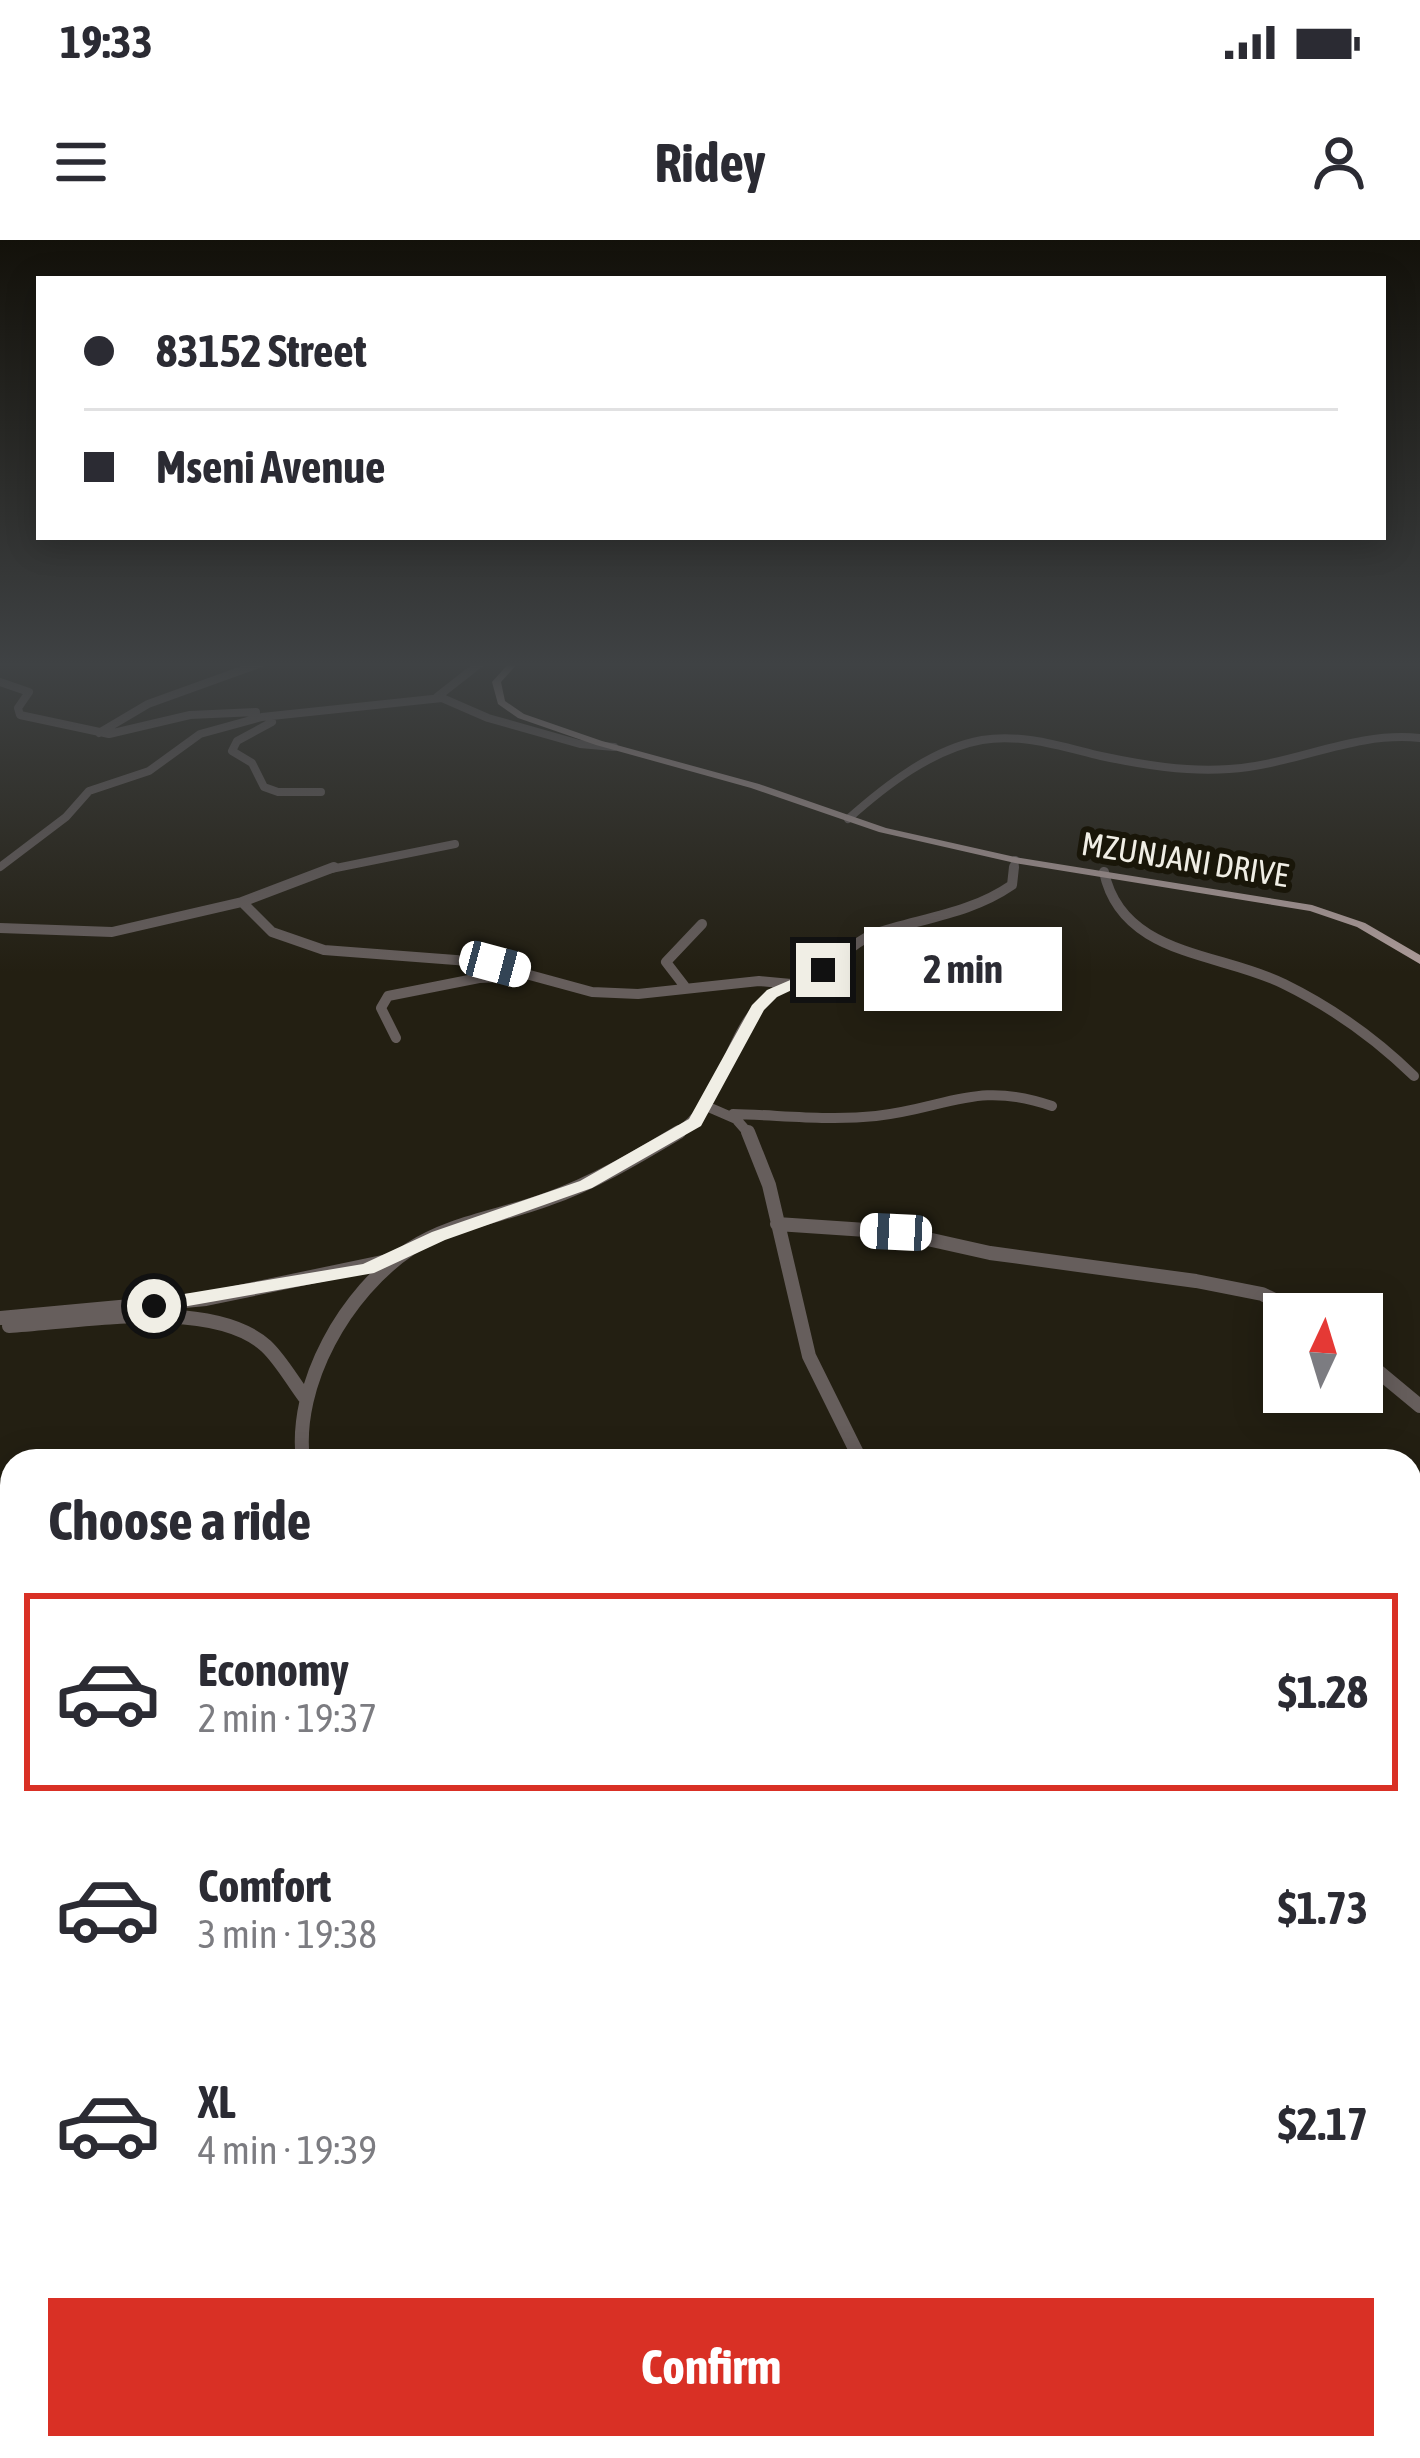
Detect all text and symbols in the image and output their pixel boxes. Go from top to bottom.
text: 19:33 [60,16,153,68]
icon: menu [48,129,114,195]
icon: person [1306,129,1372,195]
text: Ridey [654,132,766,193]
text: 83152 Street [156,325,367,377]
text: Mseni Avenue [156,441,385,493]
street label: MZUNJANI DRIVE [1079,824,1291,894]
callout: 2 min [865,928,1063,1012]
car [456,937,534,991]
route end [796,943,850,997]
text: 2 min [923,947,1003,991]
car [859,1212,933,1252]
route start [127,1279,181,1333]
north arrow [1263,1293,1383,1413]
map controls [1263,1293,1383,1413]
text: Choose a ride [48,1490,311,1551]
icon: car [54,1638,162,1746]
text: Economy [198,1644,349,1696]
text: $1.28 [1278,1666,1368,1718]
text: 2 min · 19:37 [198,1696,377,1740]
icon: car [54,1854,162,1962]
text: Comfort [198,1860,331,1912]
text: $1.73 [1278,1882,1368,1934]
text: 3 min · 19:38 [198,1912,377,1956]
icon: car [54,2070,162,2178]
text: XL [198,2076,236,2128]
text: $2.17 [1278,2098,1368,2150]
text: 4 min · 19:39 [198,2128,377,2172]
button: Confirm [48,2298,1374,2436]

